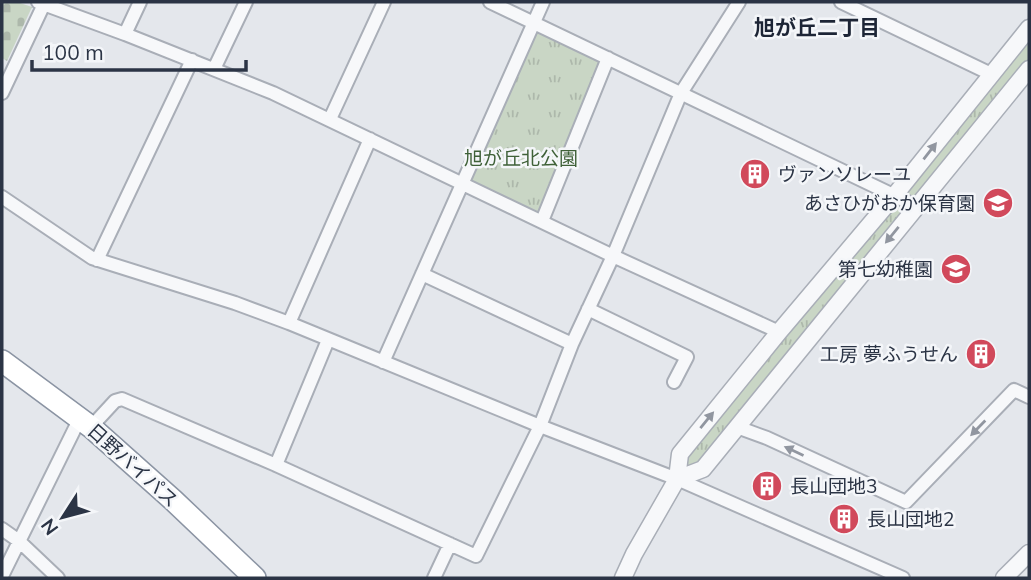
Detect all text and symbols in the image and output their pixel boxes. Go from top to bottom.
district label: 旭が丘二丁目 [754,14,880,40]
scale bar [32,28,245,72]
text: 100 m [42,39,104,65]
one-way arrow [923,142,938,160]
park label: 旭が丘北公園 [464,146,578,170]
building icon: ヴァンソレーユ [738,157,772,191]
place label: ヴァンソレーユ [778,162,911,186]
school or university icon: あさひがおか保育園 [981,186,1015,220]
place label: あさひがおか保育園 [804,191,975,215]
one-way arrow [885,226,900,244]
school or university icon: 第七幼稚園 [939,252,973,286]
place label: 第七幼稚園 [838,257,933,281]
building icon: 工房 夢ふうせん [964,337,998,371]
place label: 工房 夢ふうせん [820,342,958,366]
one-way arrow [700,412,715,430]
street label: 日野バイパス [83,418,183,512]
one-way arrow [971,419,987,436]
one-way arrow [784,445,804,456]
building icon: 長山団地3 [750,469,784,503]
place label: 長山団地3 [790,474,877,498]
north arrow [28,482,98,552]
building icon: 長山団地2 [827,502,861,536]
place label: 長山団地2 [867,507,954,531]
text: N [35,514,63,540]

